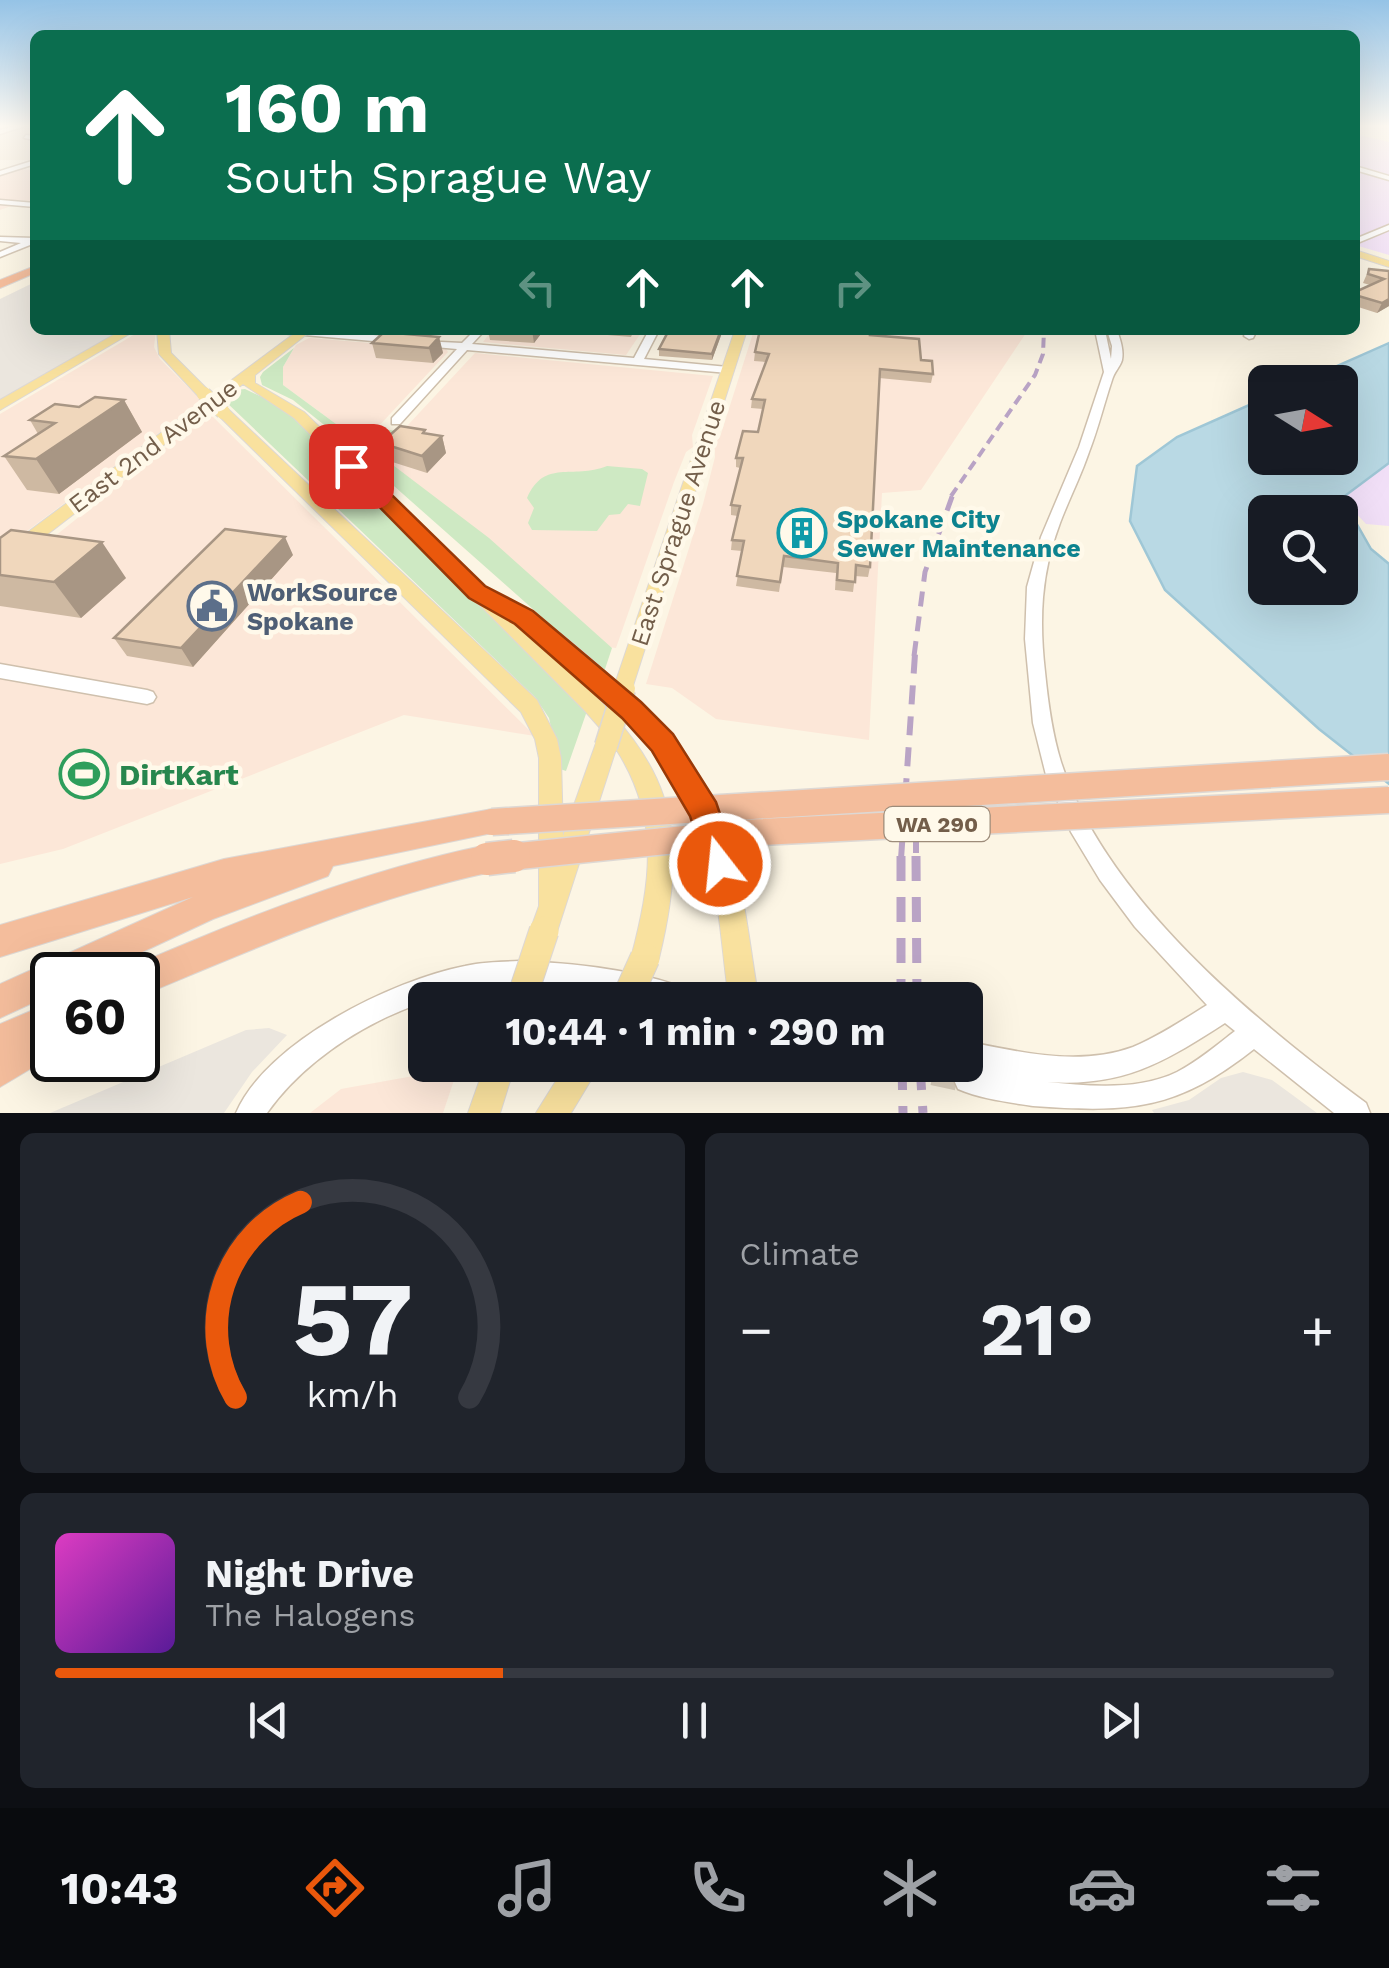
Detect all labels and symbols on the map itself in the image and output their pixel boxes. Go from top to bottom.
north arrow [1248,365,1358,475]
street label: East 2nd Avenue [63,373,243,519]
street label: East Sprague Avenue [625,396,731,650]
pin [309,424,394,509]
place label: Spokane City Sewer Maintenance [837,505,1081,563]
building icon: Spokane City Sewer Maintenance [776,507,828,559]
place label: WorkSource Spokane [247,578,398,636]
public building icon: WorkSource Spokane [186,580,238,632]
sports icon: DirtKart [58,748,110,800]
place label: DirtKart [119,757,239,792]
road number: WA 290 [884,807,990,841]
position arrow [668,812,772,916]
speed limit sign: 60 [30,952,160,1082]

